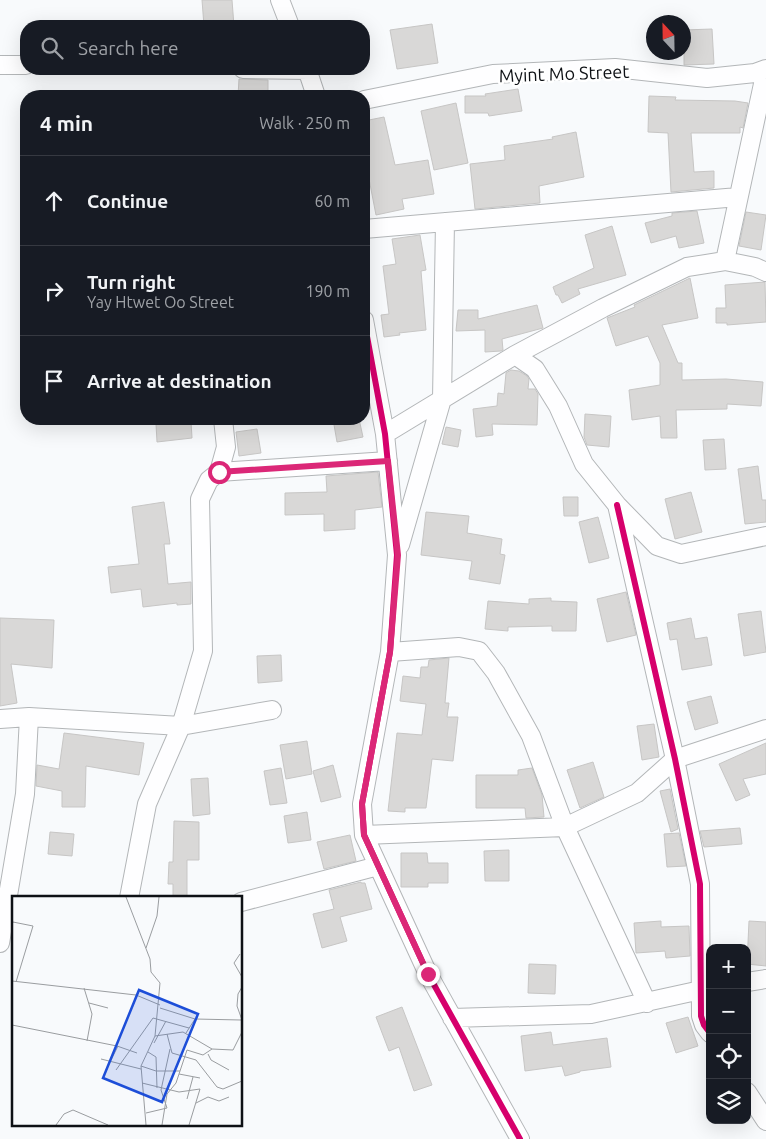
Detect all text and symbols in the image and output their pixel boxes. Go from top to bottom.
north arrow [646,15,691,60]
search box [20,20,370,75]
icon: search [38,34,66,62]
text: Search here [78,37,178,59]
street label: Myint Mo Street [498,61,630,85]
text: 4 min [40,111,93,135]
text: Walk · 250 m [259,114,350,132]
icon: ahead [40,187,68,215]
text: Continue [87,190,168,212]
text: 60 m [314,192,350,210]
text: Turn right [87,271,175,293]
icon: right [40,277,68,305]
text: 190 m [305,282,350,300]
text: Yay Htwet Oo Street [87,293,234,311]
icon: arrive [40,367,68,395]
text: Arrive at destination [87,370,272,392]
route start [208,461,231,484]
inset map [12,896,242,1126]
map controls [706,944,751,1124]
button: + [706,944,751,989]
route end [417,963,440,986]
button: − [706,989,751,1034]
button: locate [706,1034,751,1079]
button: layers [706,1079,751,1124]

